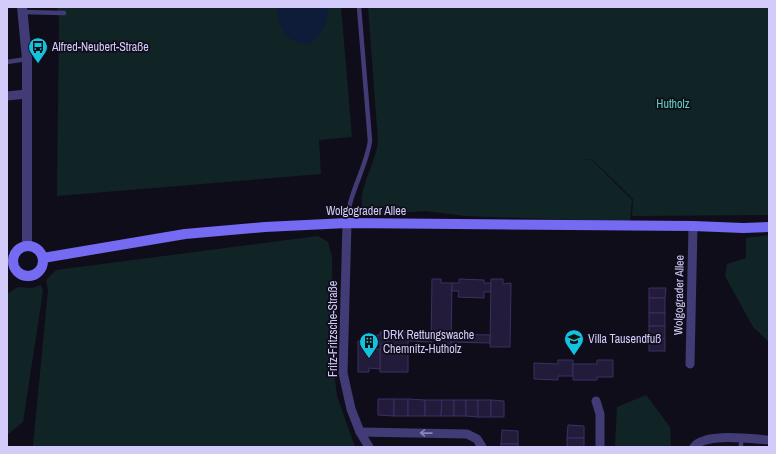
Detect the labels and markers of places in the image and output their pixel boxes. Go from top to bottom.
bus stop icon: Alfred-Neubert-Straße [27,36,49,64]
place label: Alfred-Neubert-Straße [51,39,149,55]
place label: DRK Rettungswache Chemnitz-Hutholz [383,327,474,357]
school or university icon: Villa Tausendfuß [563,328,585,356]
building icon: DRK Rettungswache Chemnitz-Hutholz [358,331,380,359]
place label: Villa Tausendfuß [588,331,661,347]

